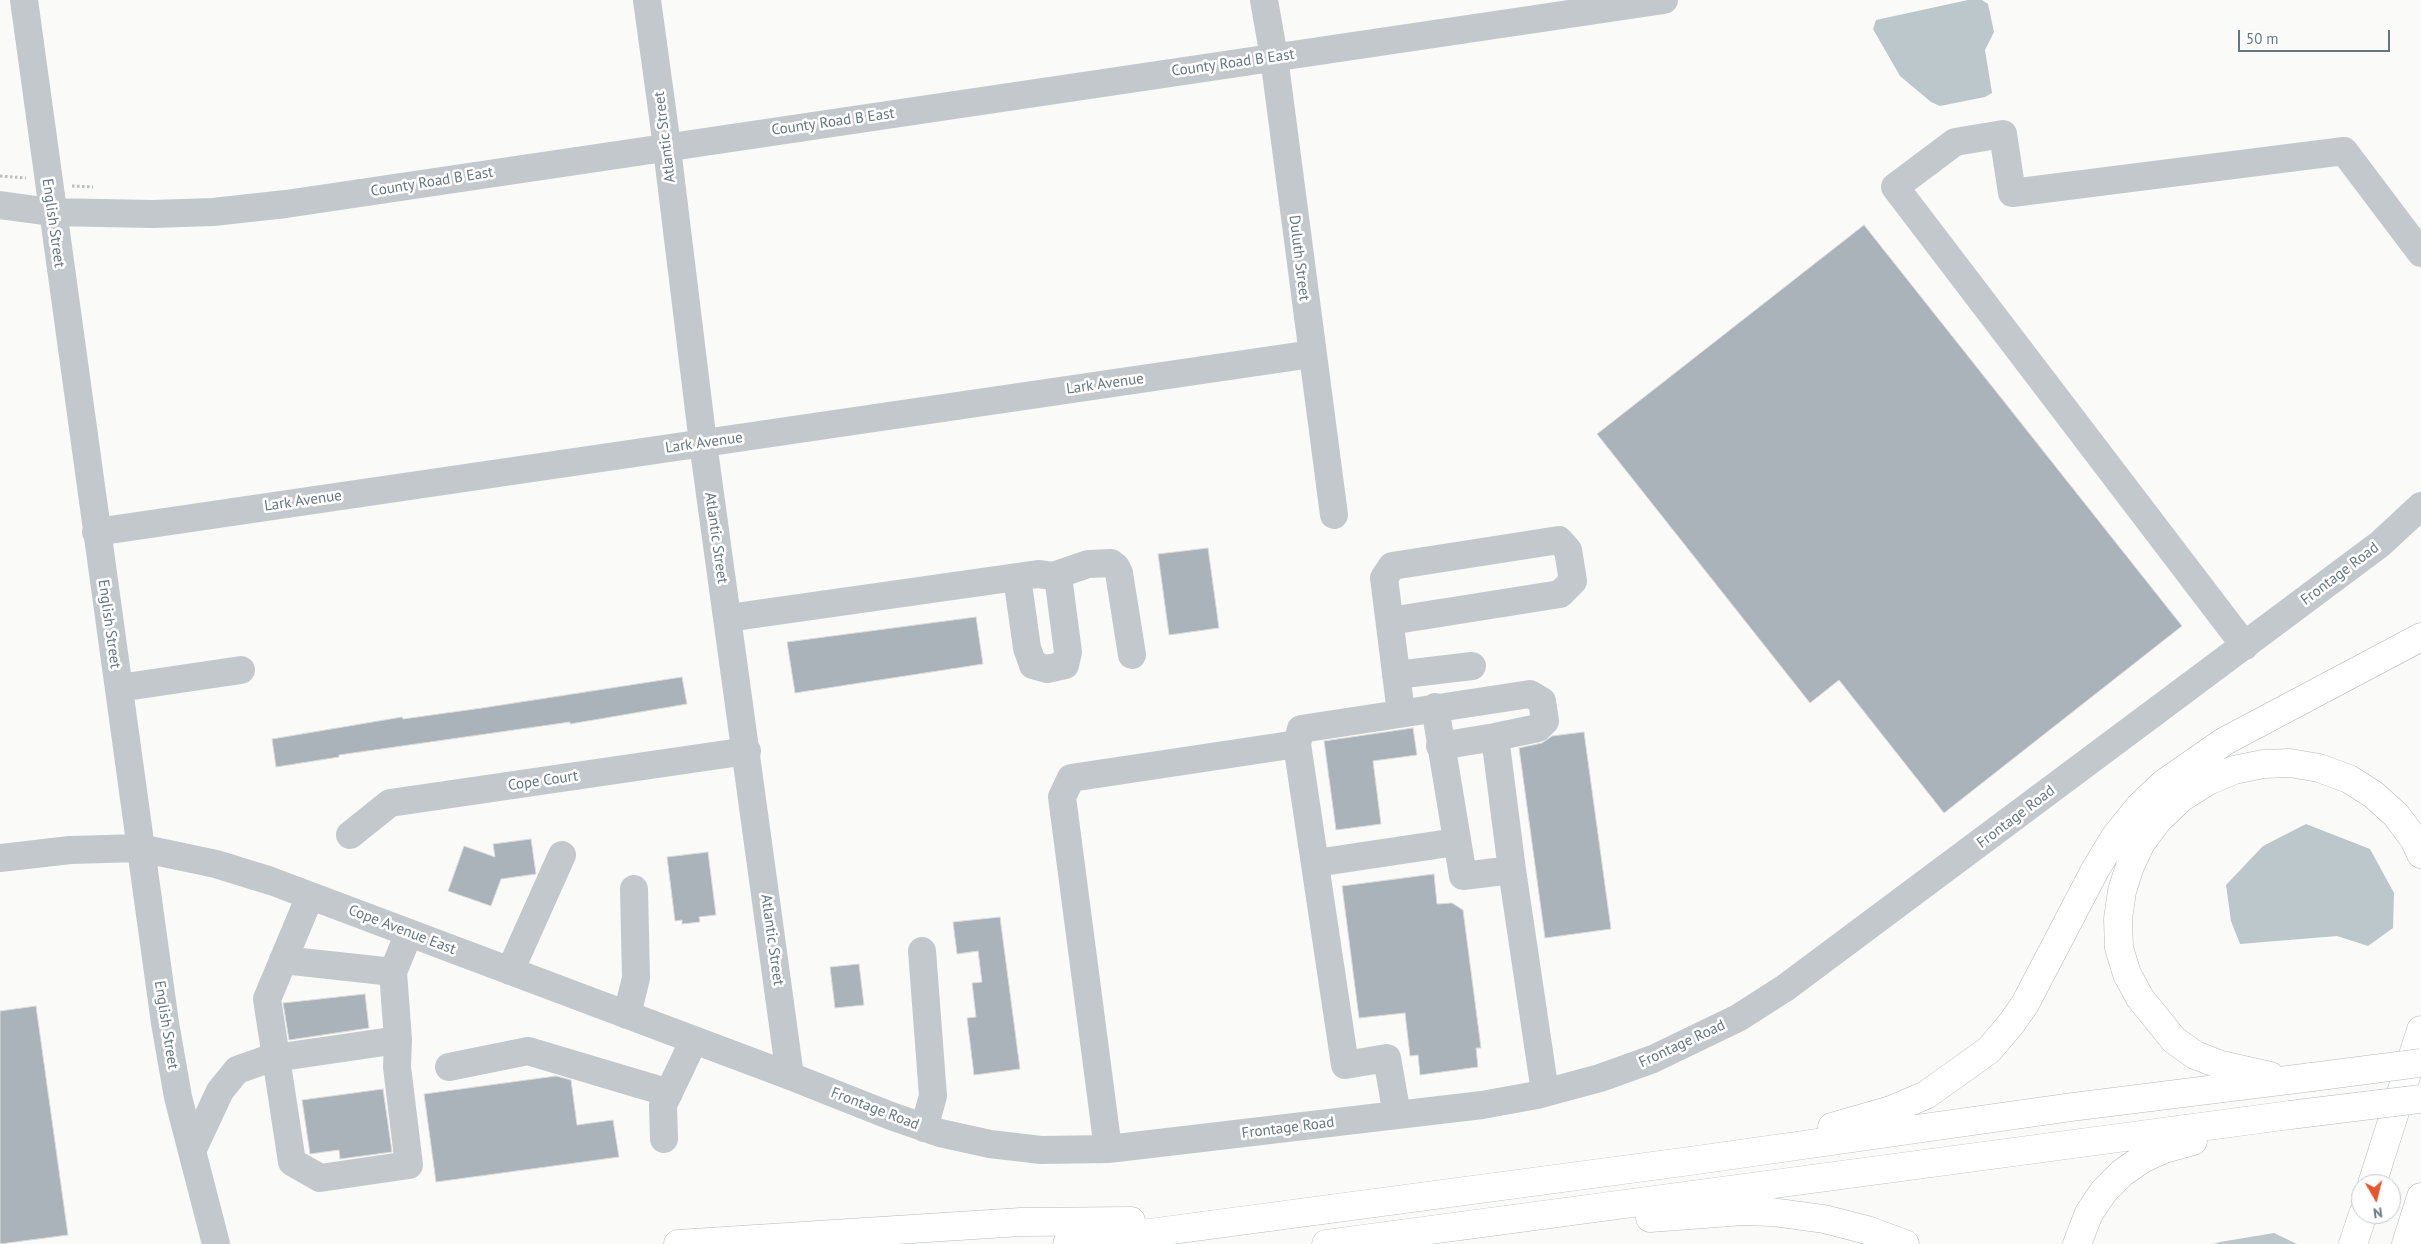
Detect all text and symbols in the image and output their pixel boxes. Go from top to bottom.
scale bar [2241,20,2394,52]
text: 50 m [2246,29,2279,48]
street label: County Road B East [1170,45,1296,81]
street label: Atlantic Street [650,90,680,184]
street label: County Road B East [770,104,896,140]
street label: County Road B East [369,163,495,201]
street label: English Street [38,177,68,269]
street label: Duluth Street [1285,214,1313,302]
street label: Lark Avenue [1065,370,1145,398]
street label: Lark Avenue [664,429,744,457]
street label: Lark Avenue [263,487,343,515]
street label: Atlantic Street [701,491,731,585]
street label: Frontage Road [2297,539,2383,609]
street label: English Street [94,578,124,670]
street label: Cope Court [507,767,579,795]
street label: Frontage Road [1973,782,2059,852]
street label: Atlantic Street [757,893,787,987]
street label: Cope Avenue East [346,901,458,959]
street label: English Street [150,979,182,1071]
street label: Frontage Road [1636,1016,1728,1072]
street label: Frontage Road [828,1084,922,1134]
street label: Frontage Road [1241,1113,1335,1143]
north arrow [2351,1174,2401,1224]
text: N [2372,1203,2384,1222]

